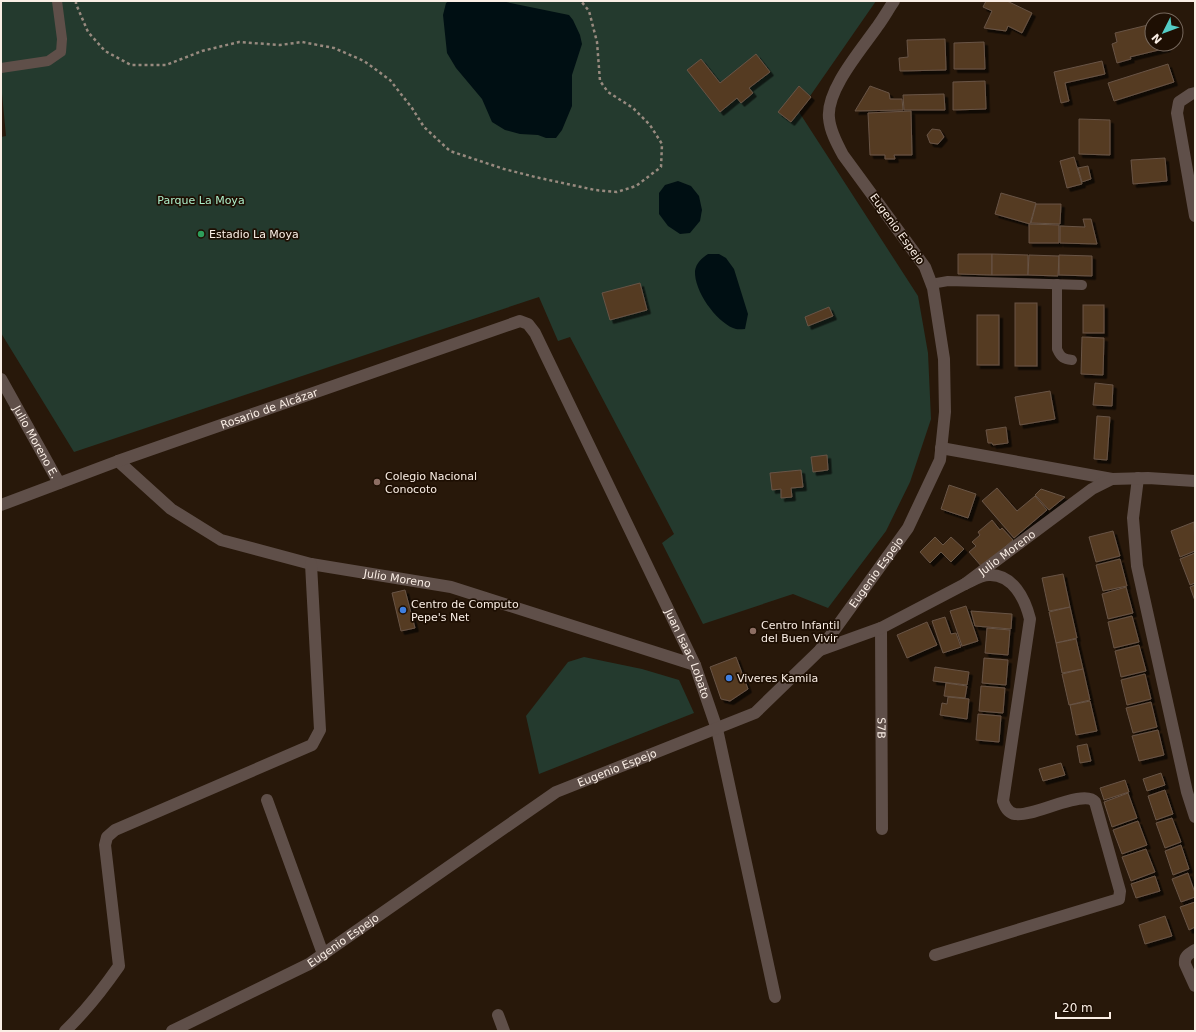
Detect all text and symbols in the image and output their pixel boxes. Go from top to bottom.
north arrow [1144,12,1184,52]
text: N [1149,31,1165,46]
street label: Eugenio Espejo [867,191,927,267]
park label: Parque La Moya [157,194,245,207]
place label: Estadio La Moya [209,228,299,241]
marker: Estadio La Moya [196,229,206,239]
street label: Rosario de Alcázar [219,385,320,431]
street label: Julio Moreno E. [10,402,62,481]
place label: Colegio Nacional Conocoto [385,470,477,496]
marker: Colegio Nacional Conocoto [372,477,382,487]
street label: Julio Moreno [975,527,1038,579]
street label: Eugenio Espejo [846,534,906,610]
street label: Julio Moreno [362,566,432,590]
place label: Centro de Computo Pepe's Net [411,598,519,624]
marker: Centro de Computo Pepe's Net [398,605,408,615]
street label: Juan Isaac Lobato [662,606,713,701]
place label: Centro Infantil del Buen Vivir [761,619,839,645]
marker: Centro Infantil del Buen Vivir [748,626,758,636]
place label: Viveres Kamila [737,672,818,685]
marker: Viveres Kamila [724,673,734,683]
street label: S7B [875,717,888,739]
street label: Eugenio Espejo [575,746,659,789]
street label: Eugenio Espejo [305,911,382,970]
scale bar [1056,994,1110,1020]
text: 20 m [1062,1001,1093,1015]

